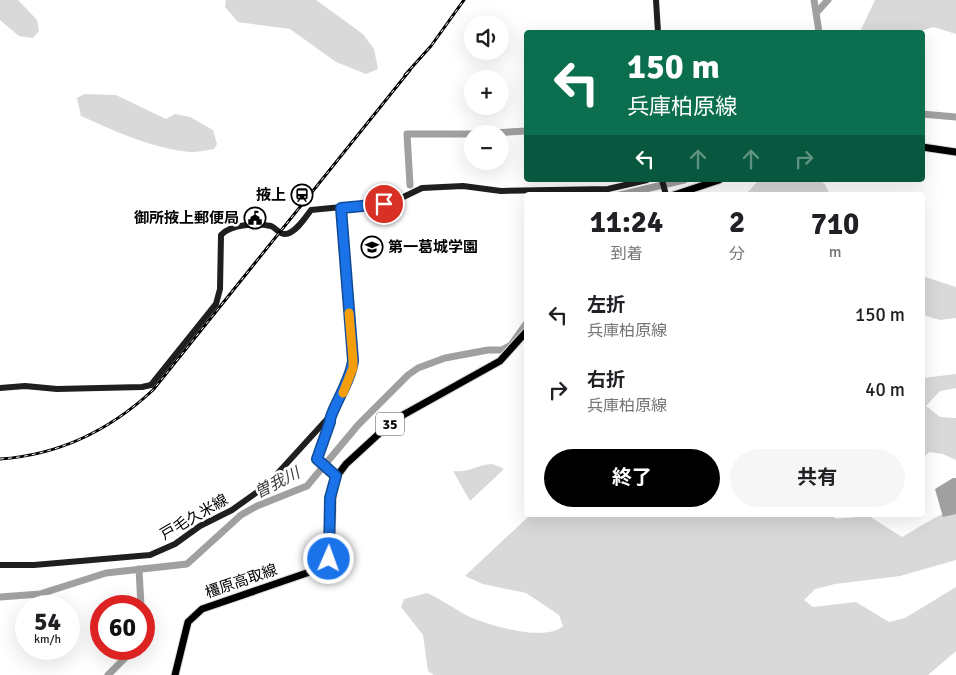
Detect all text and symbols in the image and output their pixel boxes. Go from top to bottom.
map controls [464,15,509,170]
button: sound [464,15,509,60]
text: 150 m [627,45,720,88]
icon: left [544,50,609,115]
button: + [464,70,509,115]
text: 兵庫柏原線 [627,93,737,120]
button: − [464,125,509,170]
icon: left [631,145,659,173]
icon: ahead [684,145,712,173]
icon: ahead [737,145,765,173]
icon: right [790,145,818,173]
station icon: 掖上 [290,183,314,207]
pin [363,183,405,225]
place label: 掖上 [256,186,286,204]
icon: arrive [370,190,398,218]
text: 11:24 [590,204,663,241]
text: 2 [729,204,745,241]
public building icon: 御所掖上郵便局 [243,206,267,230]
text: 710 [811,206,859,243]
place label: 御所掖上郵便局 [134,209,239,227]
school or university icon: 第一葛城学園 [360,235,384,259]
place label: 第一葛城学園 [388,238,478,256]
text: m [829,242,841,262]
text: 到着 [610,244,642,264]
text: 分 [729,244,745,264]
text: 左折 [587,293,625,317]
icon: left [544,301,572,329]
text: 150 m [855,303,905,327]
text: 兵庫柏原線 [587,321,667,341]
text: 右折 [587,368,625,392]
icon: right [544,376,572,404]
text: 40 m [865,378,905,402]
text: 兵庫柏原線 [587,396,667,416]
road number: 35 [376,412,404,436]
button: 終了 [544,449,720,507]
button: 共有 [730,449,905,507]
water label: 曽我川 [251,462,305,503]
street label: 戸毛久米線 [157,490,231,544]
position arrow [302,532,354,584]
street label: 橿原高取線 [203,560,279,602]
speed limit sign: 60 [90,595,155,660]
text: 54 [34,606,61,637]
text: km/h [34,632,61,647]

